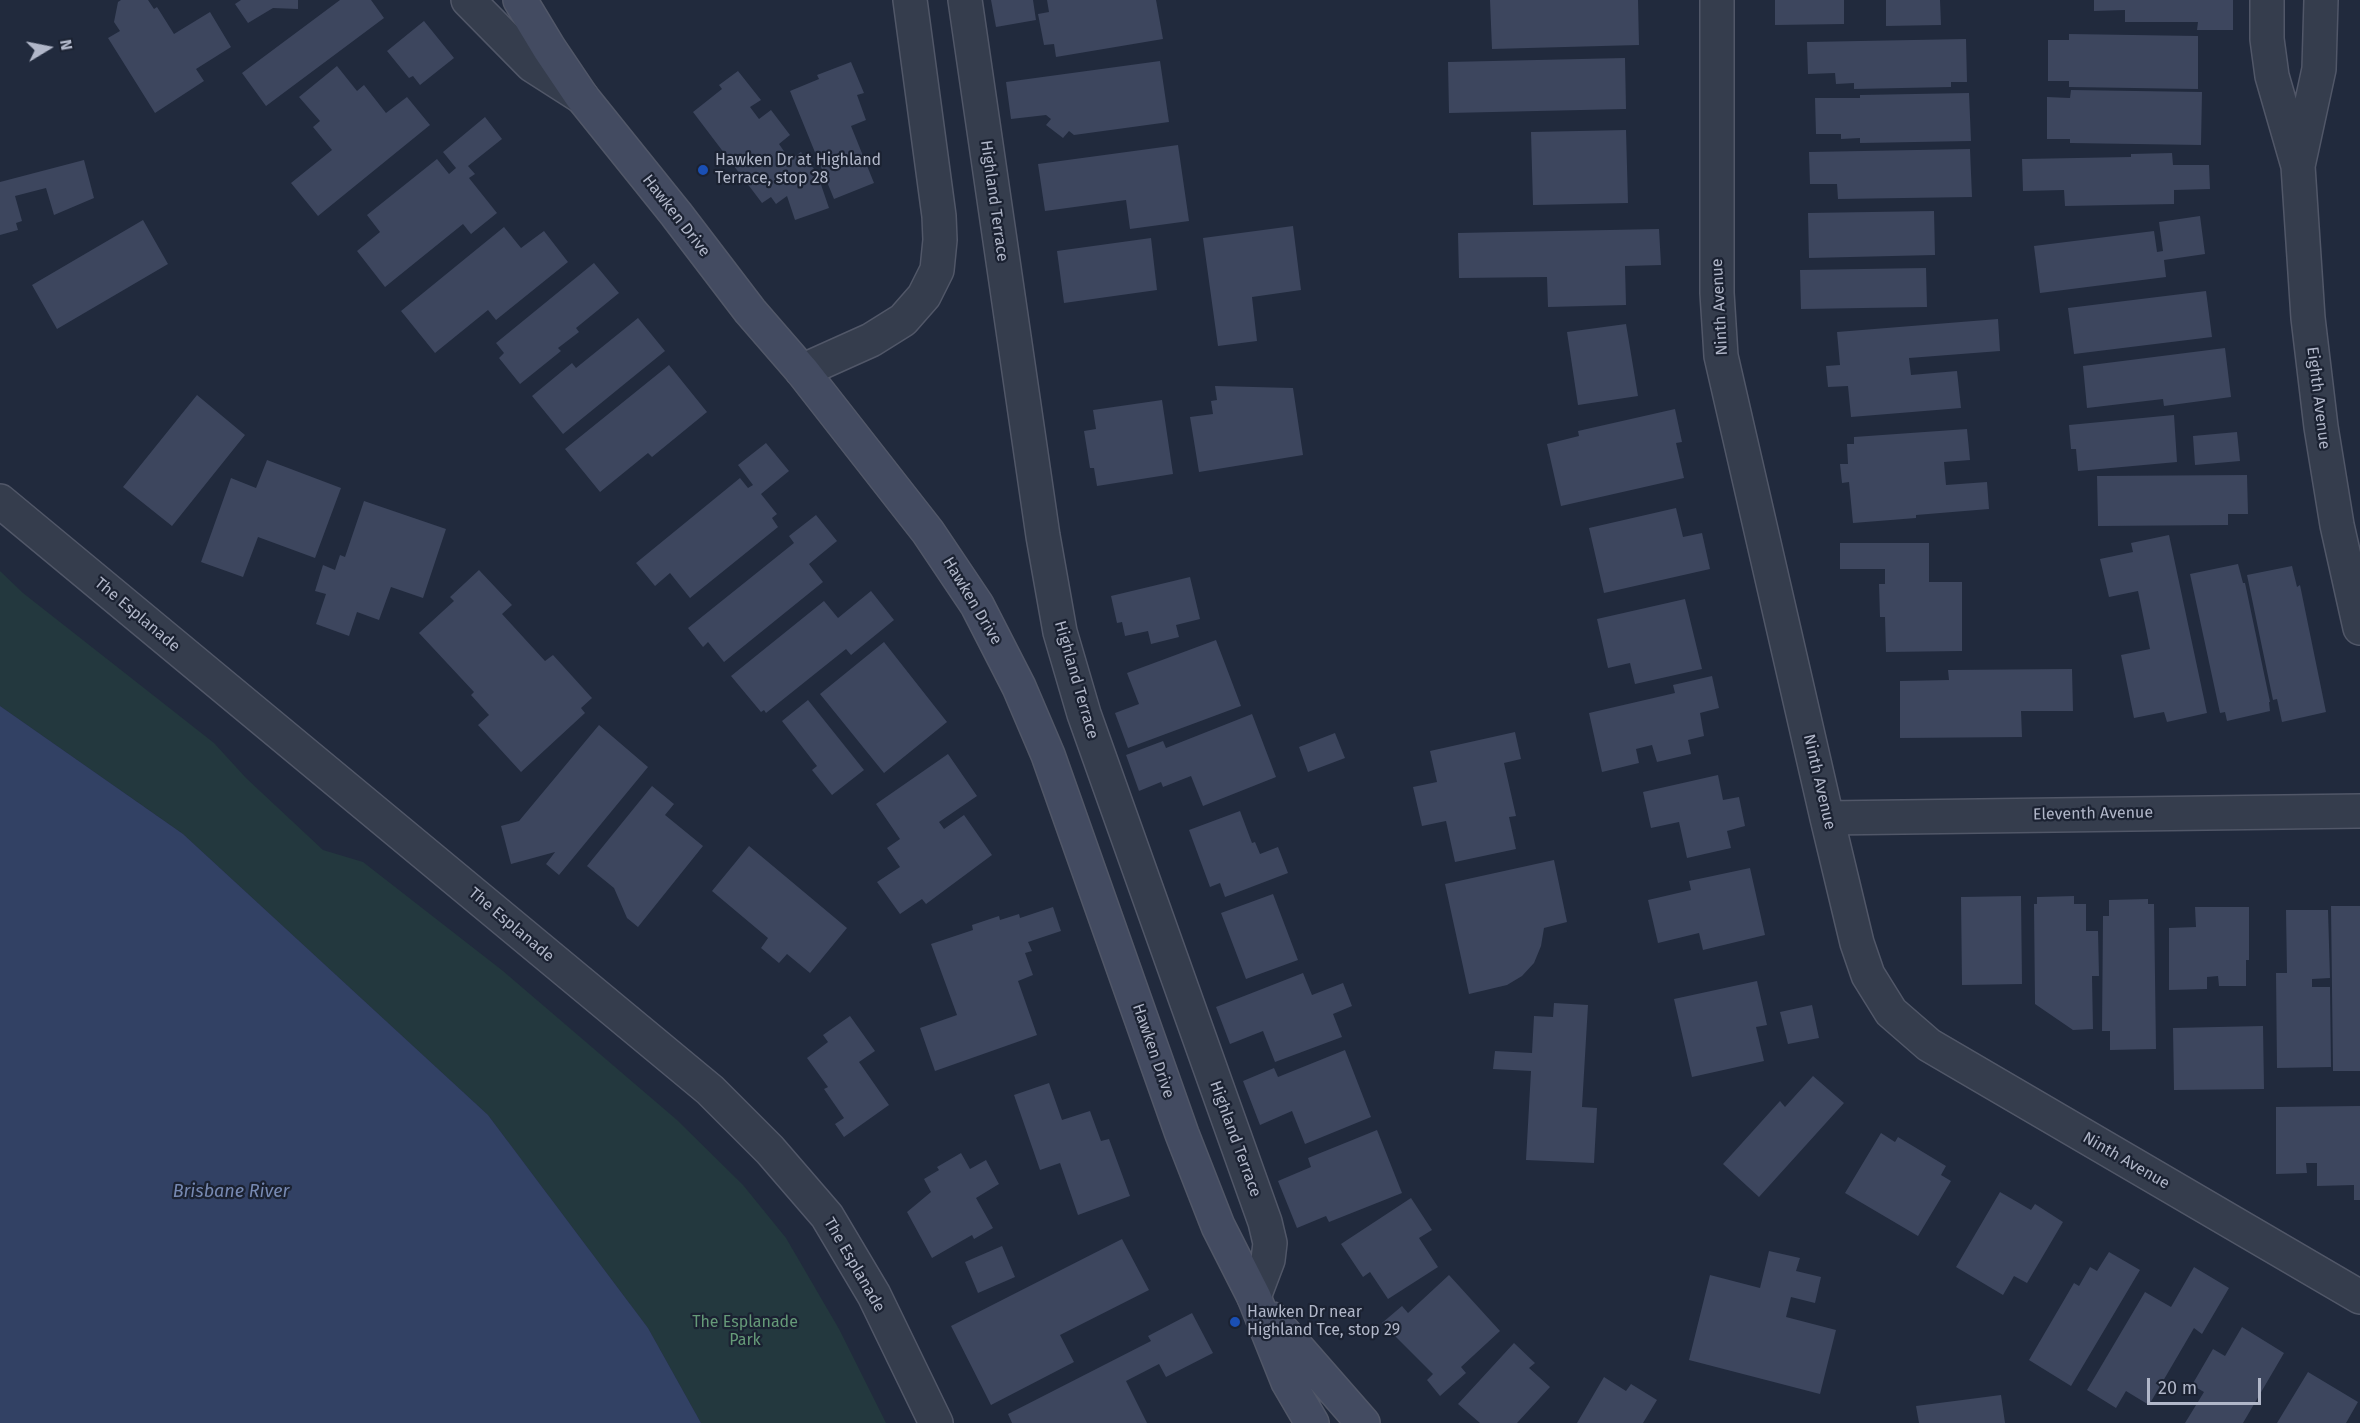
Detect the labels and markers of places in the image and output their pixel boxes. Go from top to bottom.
place label: Hawken Dr at Highland Terrace, stop 28 [715,151,881,189]
marker: Hawken Dr at Highland Terrace, stop 28 [696,163,710,177]
place label: Hawken Dr near Highland Tce, stop 29 [1247,1303,1400,1341]
marker: Hawken Dr near Highland Tce, stop 29 [1228,1315,1242,1329]

